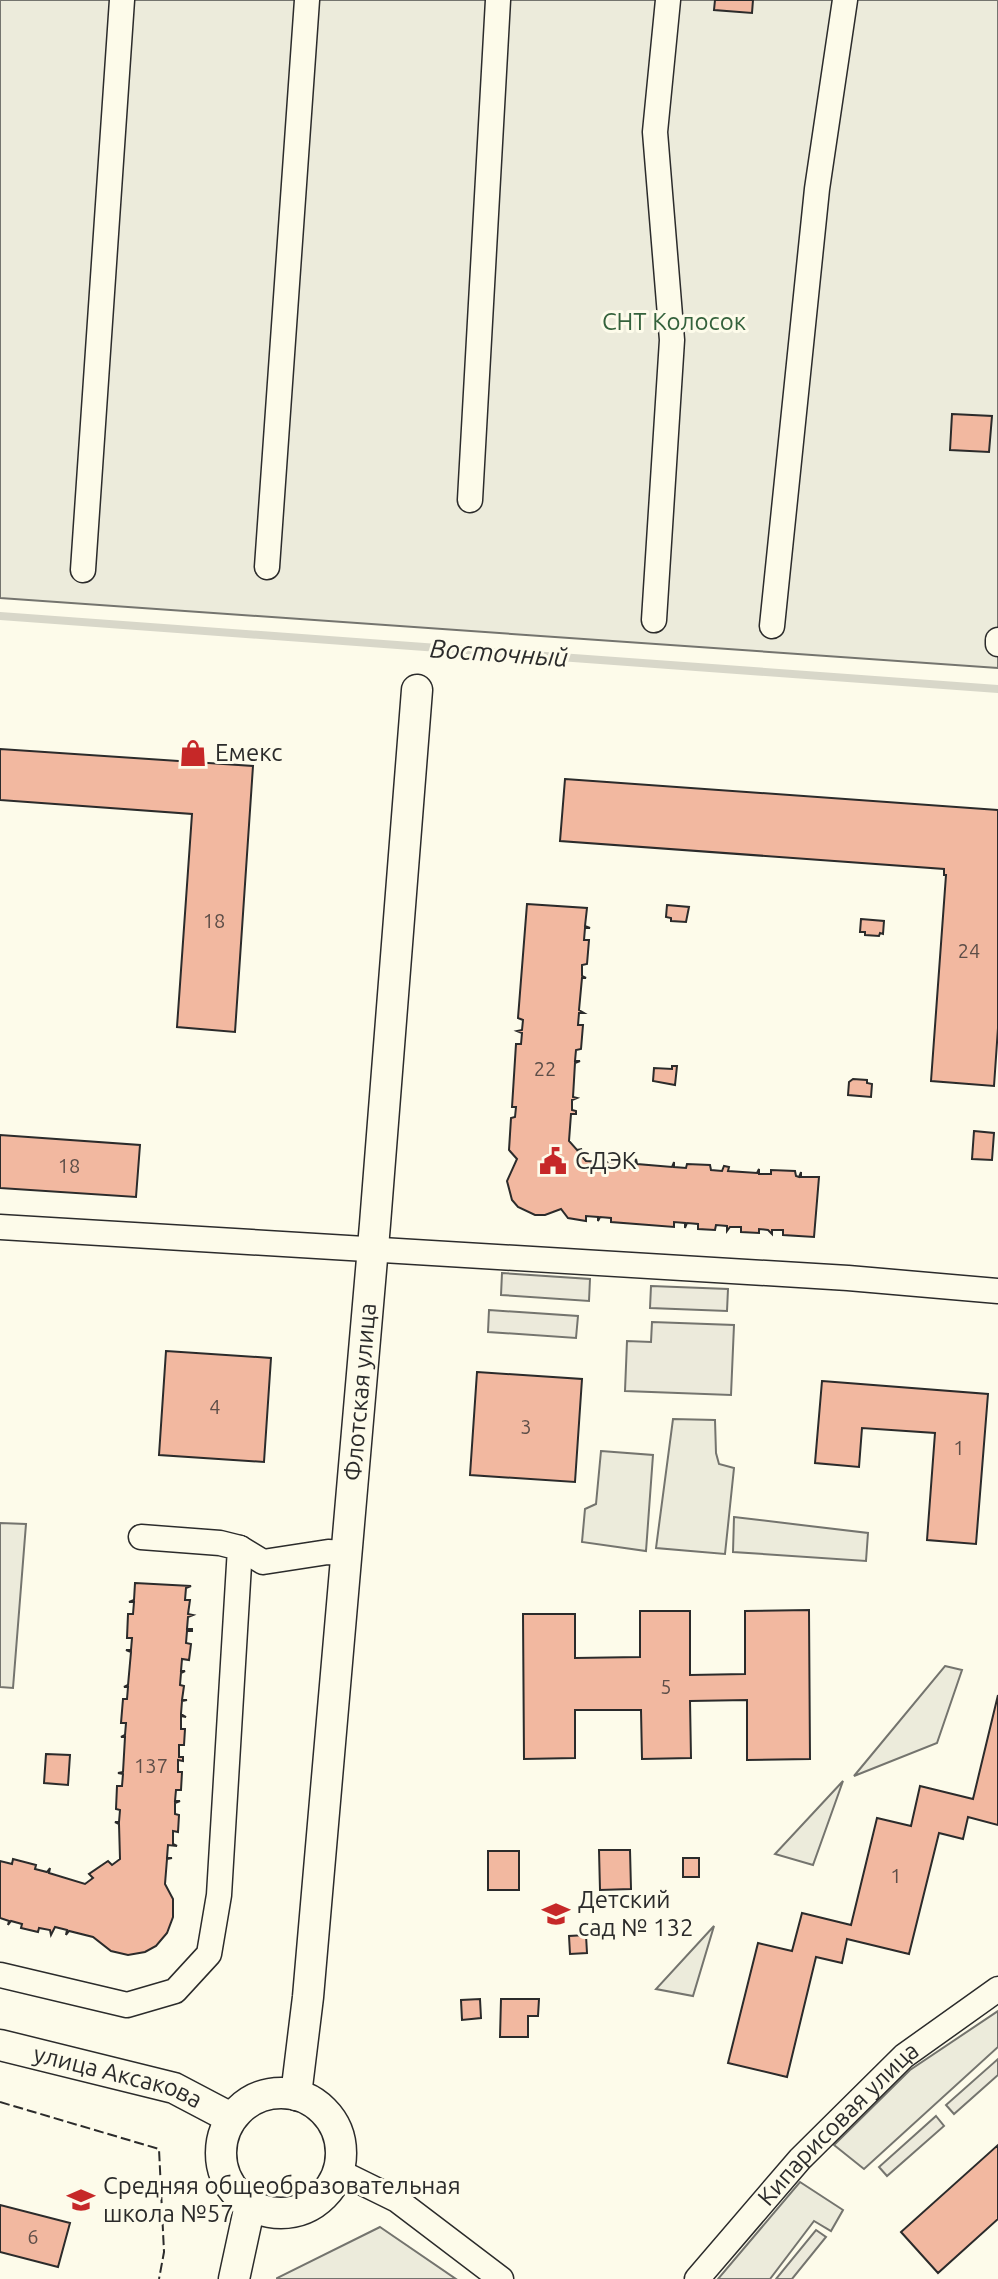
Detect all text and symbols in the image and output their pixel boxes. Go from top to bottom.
park label: СНТ Колосок [602,308,746,335]
water label: Восточный [429,633,569,672]
shop icon: Емекс [178,738,208,768]
place label: Емекс [215,739,282,766]
house number: 18 [203,909,225,932]
house number: 24 [958,939,980,962]
house number: 22 [534,1057,556,1080]
public building icon: СДЭК [538,1146,568,1176]
place label: СДЭК [575,1147,637,1174]
house number: 18 [58,1154,80,1177]
street label: Флотская улица [339,1302,381,1482]
house number: 4 [209,1395,221,1418]
house number: 3 [520,1415,532,1438]
house number: 1 [953,1436,965,1459]
house number: 5 [660,1675,672,1698]
house number: 137 [134,1754,168,1777]
house number: 1 [890,1864,902,1887]
place label: Детский сад № 132 [578,1886,694,1941]
school or university icon: Детский сад № 132 [541,1899,571,1929]
street label: Кипарисовая улица [752,2036,923,2211]
street label: улица Аксакова [31,2040,207,2113]
place label: Средняя общеобразовательная школа №57 [103,2172,461,2227]
school or university icon: Средняя общеобразовательная школа №57 [66,2185,96,2215]
house number: 6 [27,2225,39,2248]

